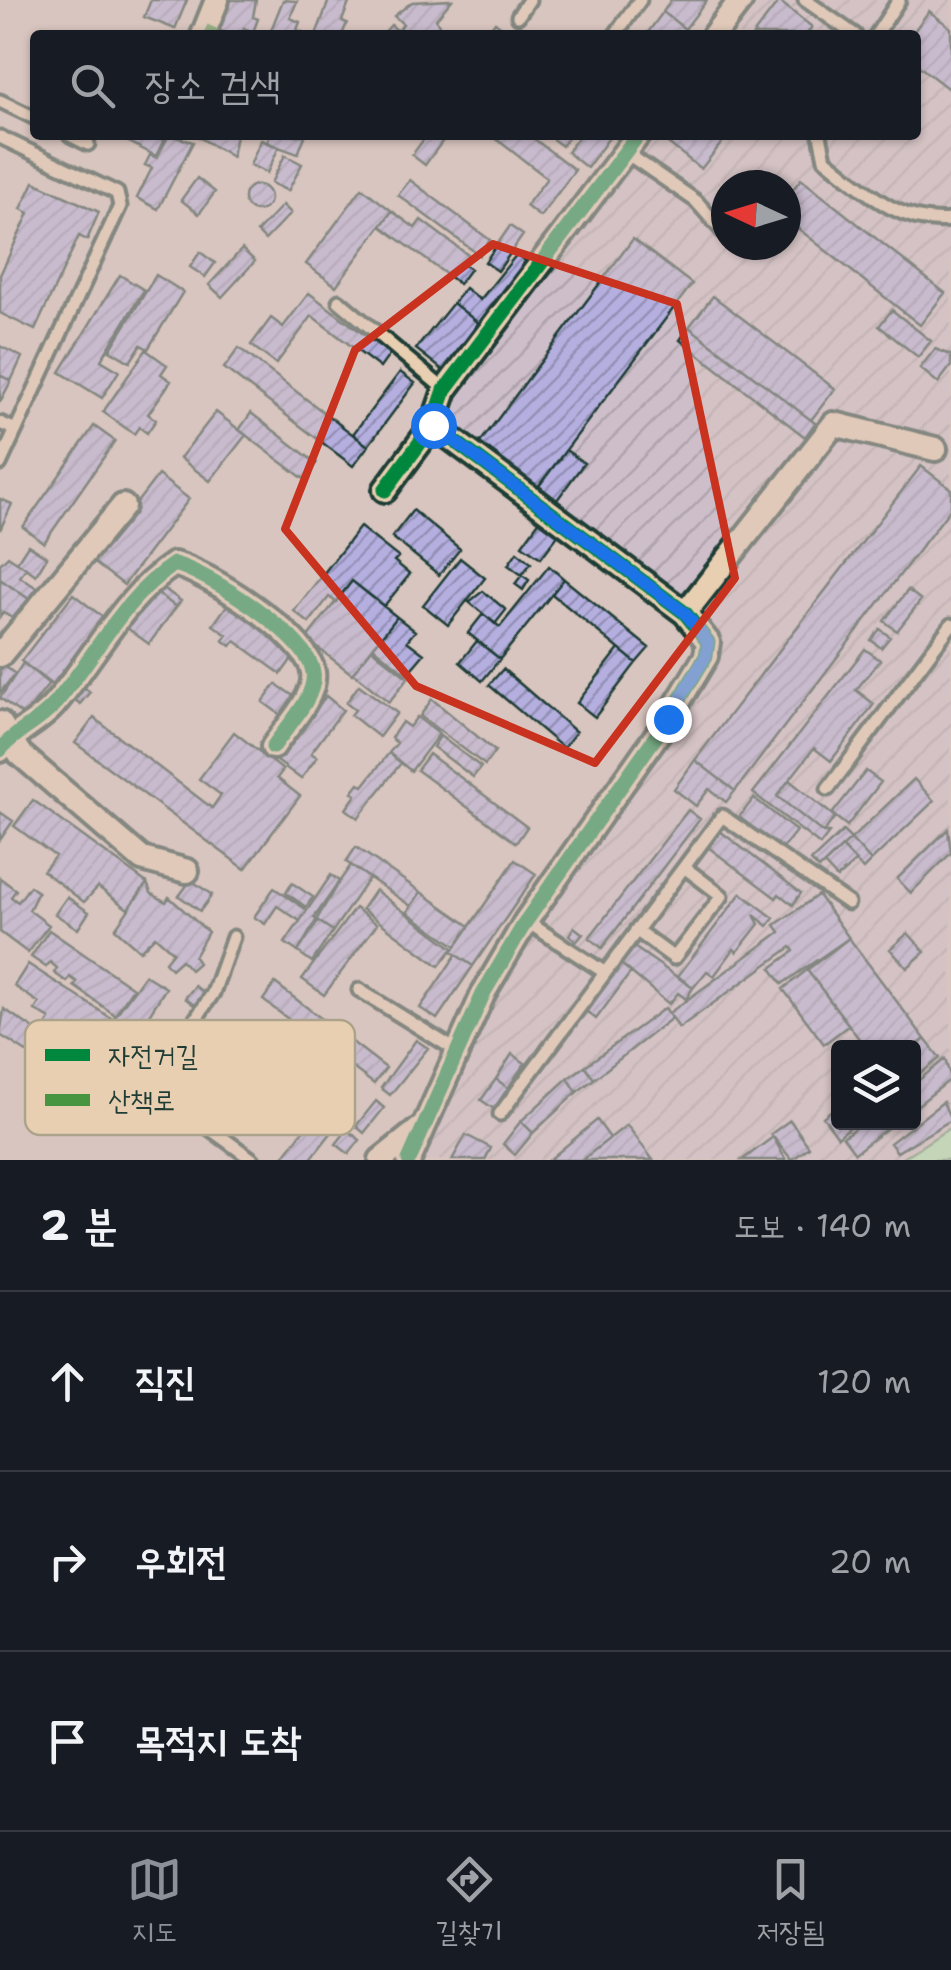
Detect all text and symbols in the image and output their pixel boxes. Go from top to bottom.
search box [30,30,921,140]
icon: search [65,58,120,113]
text: 장소 검색 [145,59,280,110]
north arrow [711,170,801,260]
route start [411,403,457,449]
route end [646,697,692,743]
legend [25,1020,355,1135]
text: 자전거길 [108,1036,198,1074]
map controls [831,1040,921,1130]
button: layers [831,1040,921,1130]
text: 산책로 [108,1081,176,1119]
text: 2 분 [40,1197,118,1253]
text: 도보 · 140 m [734,1204,911,1247]
icon: ahead [40,1354,95,1409]
text: 직진 [135,1355,196,1406]
text: 120 m [817,1360,911,1403]
icon: right [40,1534,95,1589]
text: 우회전 [135,1535,227,1586]
text: 20 m [829,1540,911,1583]
icon: arrive [40,1714,95,1769]
text: 목적지 도착 [135,1715,301,1766]
tab: 지도 [127,1852,182,1951]
tab: 길찾기 [435,1852,503,1951]
tab: 저장됨 [757,1852,824,1951]

